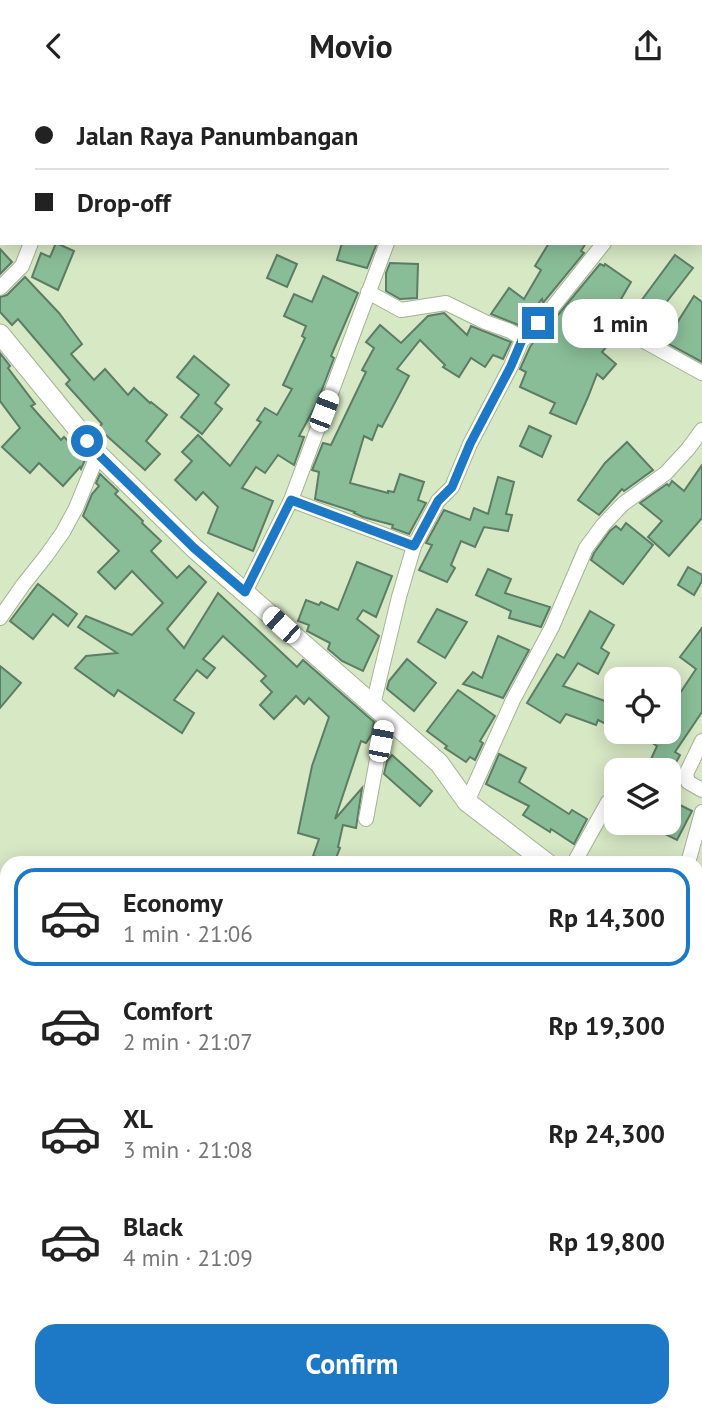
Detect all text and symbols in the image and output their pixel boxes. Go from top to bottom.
text: Movio [309,25,393,67]
icon: back [35,27,73,65]
icon: share [629,27,667,65]
text: Jalan Raya Panumbangan [77,119,358,152]
text: Drop-off [77,186,171,219]
callout: 1 min [562,299,678,347]
route end [522,307,554,339]
text: 1 min [592,309,648,338]
car [307,388,342,434]
route start [71,425,103,457]
car [259,603,304,647]
map controls [604,667,681,835]
button: locate [604,667,681,744]
car [367,718,396,764]
button: layers [604,758,681,835]
icon: car [39,886,102,949]
text: Economy [123,886,223,919]
text: Rp 14,300 [548,901,665,934]
text: 1 min · 21:06 [123,919,253,948]
icon: car [39,994,102,1057]
text: Comfort [123,994,213,1027]
text: Rp 19,300 [548,1009,665,1042]
text: 2 min · 21:07 [123,1027,253,1056]
icon: car [39,1102,102,1165]
text: XL [123,1102,153,1135]
text: Rp 24,300 [548,1117,665,1150]
text: 3 min · 21:08 [123,1135,253,1164]
icon: car [39,1210,102,1273]
text: Black [123,1210,183,1243]
text: Rp 19,800 [548,1225,665,1258]
text: 4 min · 21:09 [123,1243,253,1272]
button: Confirm [35,1324,669,1404]

